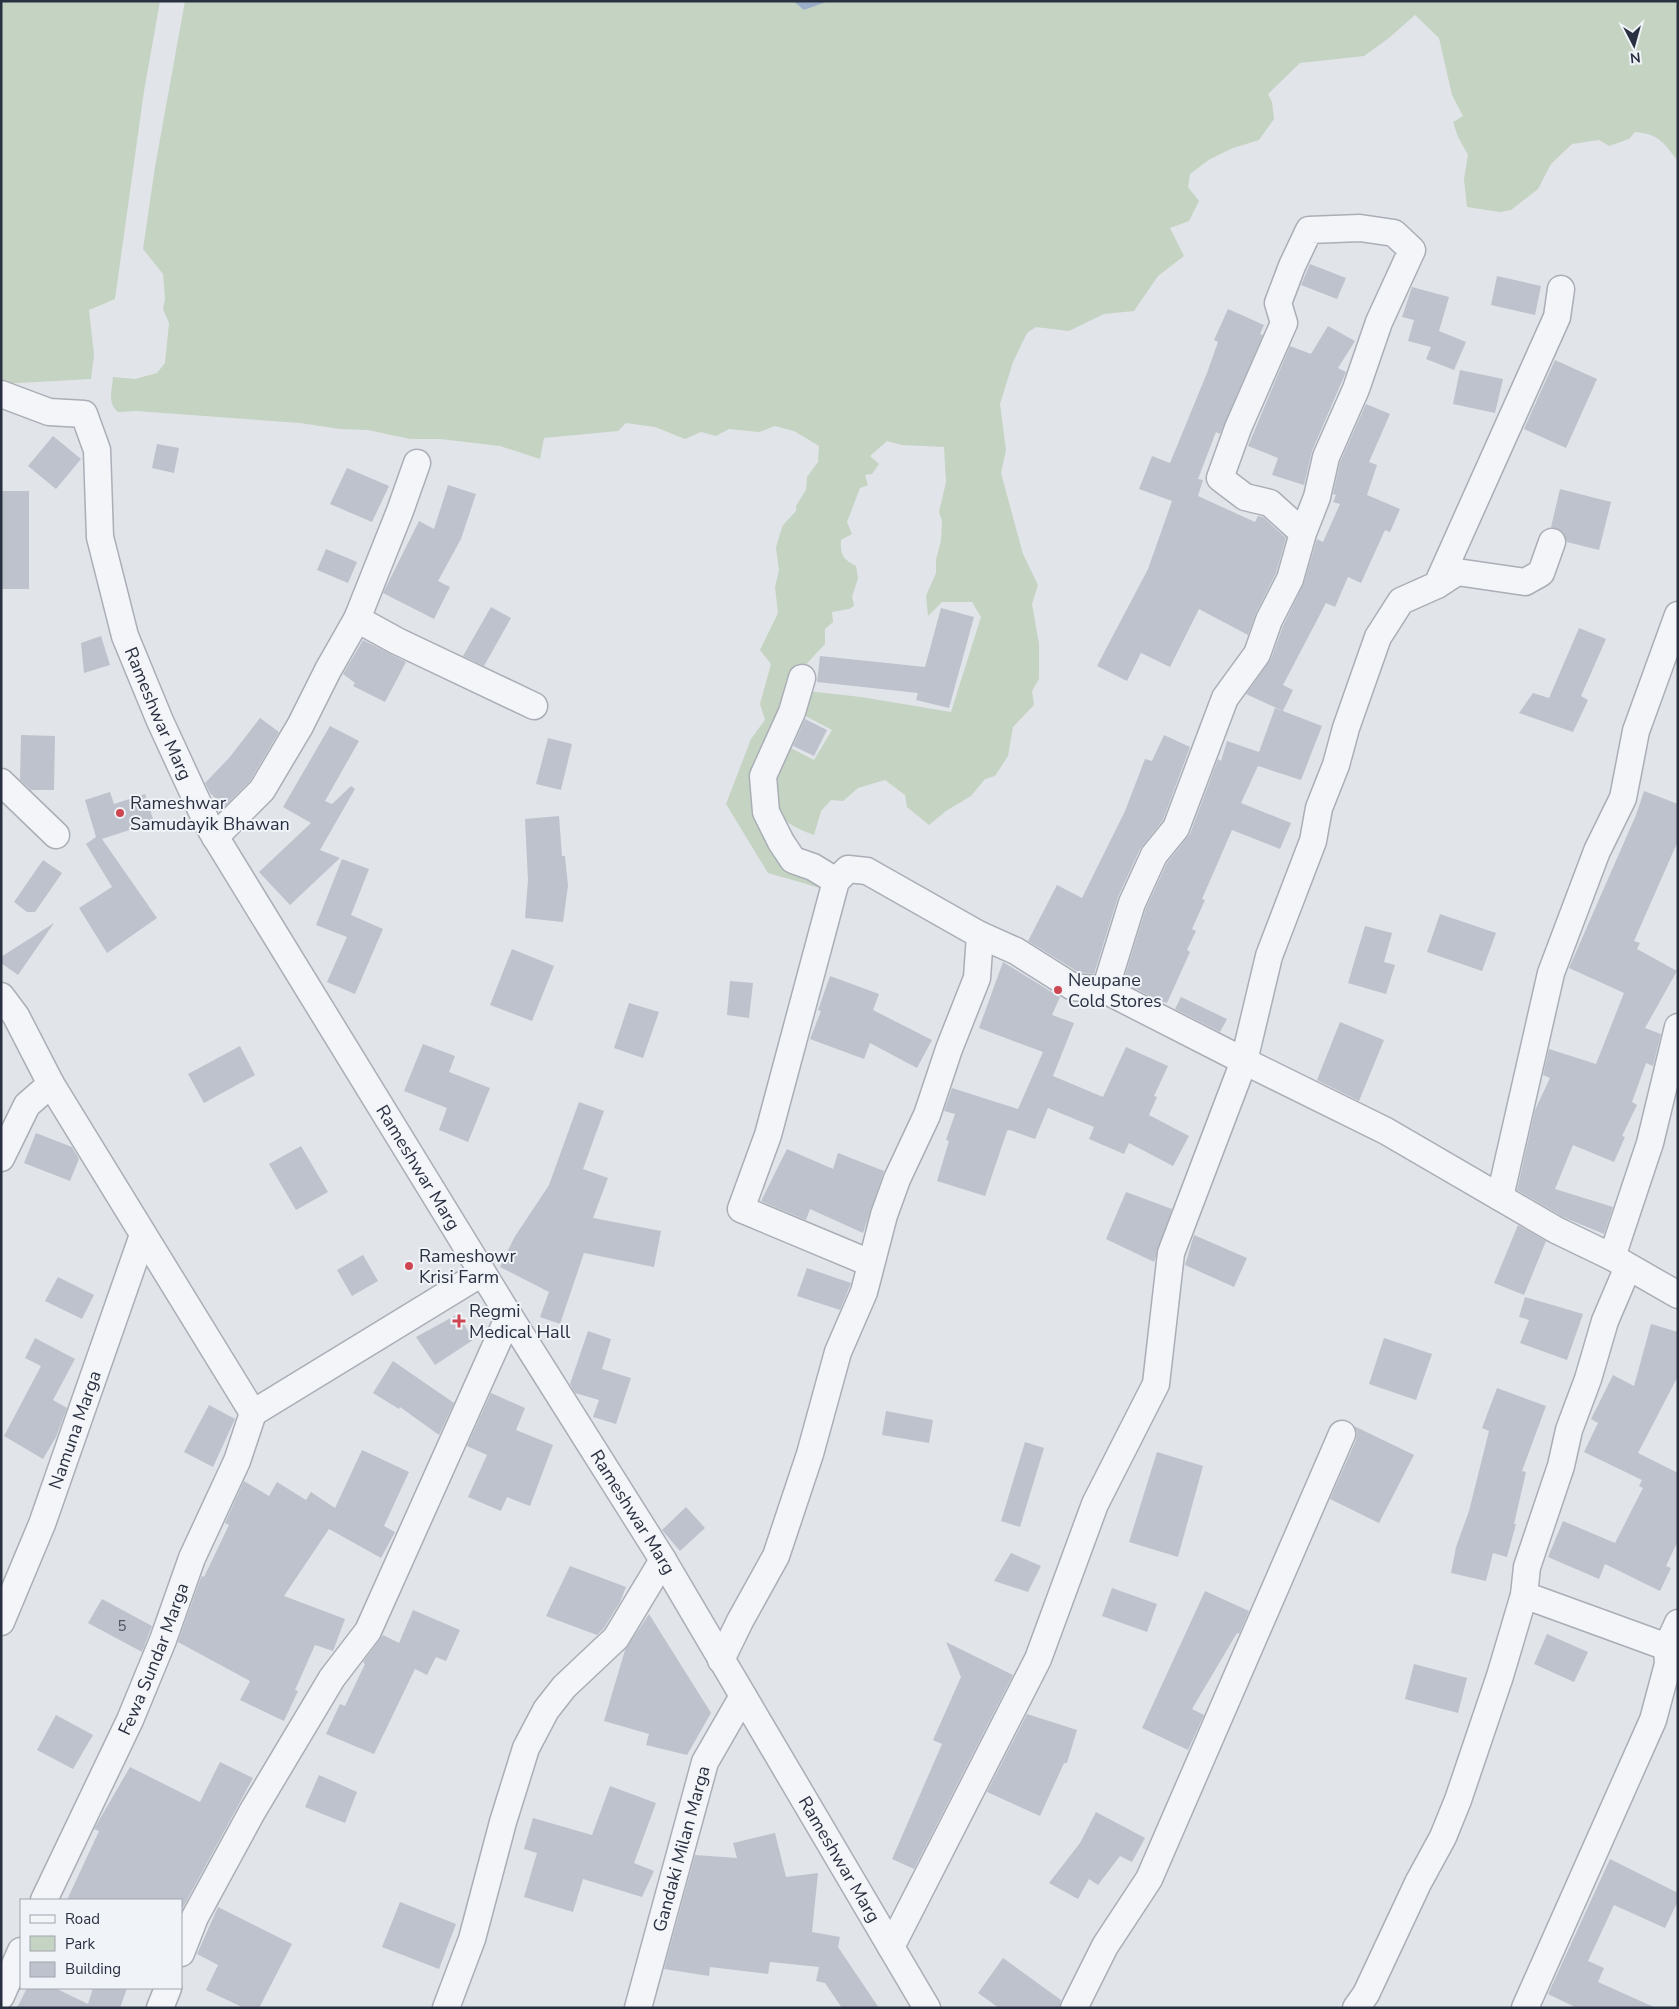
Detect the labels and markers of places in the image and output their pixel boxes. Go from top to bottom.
place label: Rameshwar Samudayik Bhawan [130,791,290,836]
marker: Rameshwar Samudayik Bhawan [114,807,126,819]
place label: Neupane Cold Stores [1068,968,1162,1013]
marker: Neupane Cold Stores [1052,984,1064,996]
place label: Rameshowr Krisi Farm [419,1244,516,1289]
marker: Rameshowr Krisi Farm [403,1260,415,1272]
place label: Regmi Medical Hall [469,1299,571,1344]
marker: Regmi Medical Hall [453,1315,465,1327]

